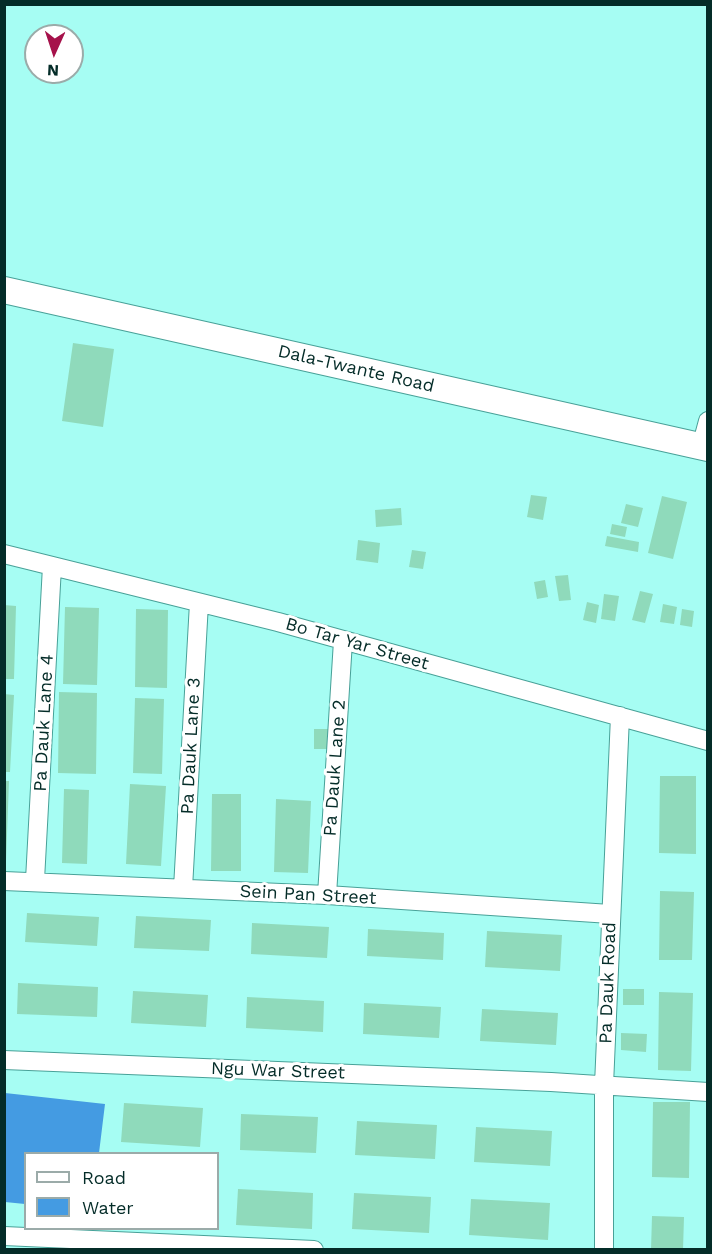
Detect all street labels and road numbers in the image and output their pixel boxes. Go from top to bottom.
street label: Dala-Twante Road [276,340,436,398]
street label: Bo Tar Yar Street [283,613,431,675]
street label: Pa Dauk Lane 4 [30,654,58,792]
street label: Pa Dauk Lane 3 [177,677,205,815]
street label: Pa Dauk Lane 2 [319,699,351,837]
street label: Sein Pan Street [239,881,377,909]
street label: Pa Dauk Road [595,922,621,1044]
street label: Ngu War Street [211,1058,345,1084]

